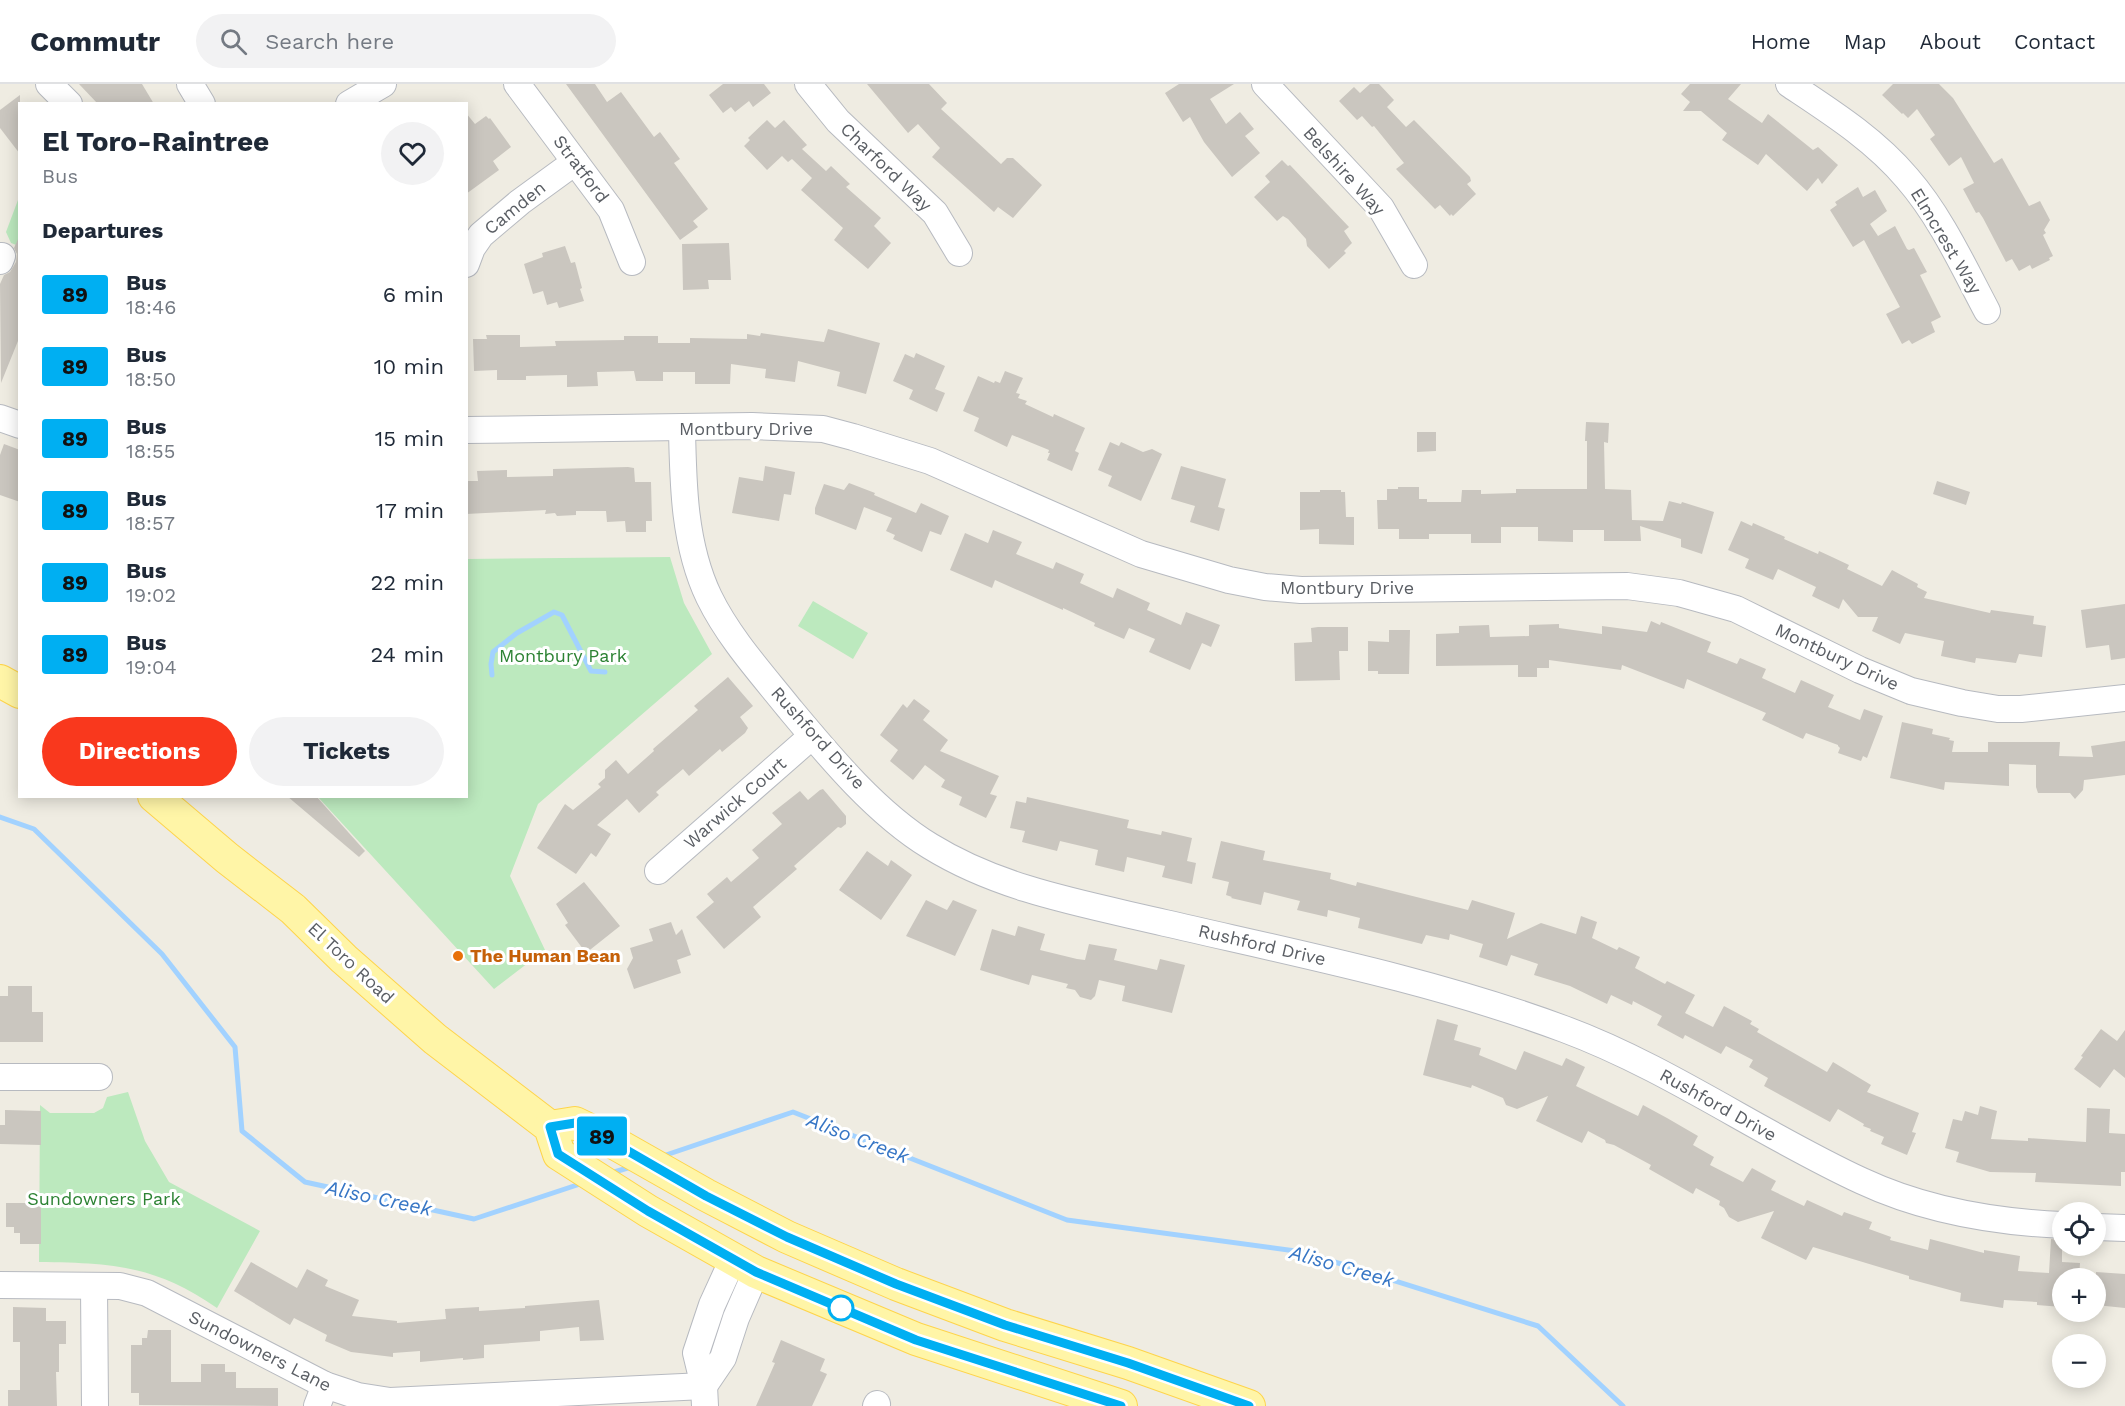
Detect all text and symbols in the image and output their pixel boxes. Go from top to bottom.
search box [196,14,616,68]
text: Commutr [30,25,160,58]
icon: search [217,25,250,58]
text: Search here [265,29,394,54]
text: Home [1751,29,1811,54]
text: Map [1844,29,1887,54]
text: About [1920,29,1981,54]
text: Contact [2014,29,2095,54]
street label: Charford Way [837,118,937,216]
button: heart [381,122,444,185]
street label: Belshire Way [1299,122,1390,220]
text: El Toro-Raintree [42,125,269,158]
street label: Stratford [549,131,614,207]
text: Bus [42,164,78,188]
street label: Camden [480,177,549,239]
street label: Elmcrest Way [1907,184,1987,298]
text: Departures [42,218,163,243]
text: Bus [126,270,166,295]
text: 89 [62,282,88,307]
text: 6 min [383,282,444,307]
text: 18:46 [126,295,176,319]
text: Bus [126,342,166,367]
text: 89 [62,354,88,379]
text: 10 min [374,354,444,379]
text: 18:50 [126,367,176,391]
text: Bus [126,414,166,439]
street label: Montbury Drive [679,418,813,439]
text: 89 [62,426,88,451]
text: 15 min [375,426,444,451]
text: 18:55 [126,439,175,463]
text: Bus [126,486,166,511]
text: 89 [62,498,88,523]
text: 17 min [376,498,444,523]
text: 18:57 [126,511,175,535]
text: Bus [126,558,166,583]
text: 89 [62,570,88,595]
text: 22 min [370,570,444,595]
street label: Montbury Drive [1280,577,1414,598]
text: 19:02 [126,583,176,607]
street label: Montbury Drive [1772,619,1902,694]
text: Bus [126,630,166,655]
text: 89 [62,642,88,667]
text: 24 min [370,642,444,667]
park label: Montbury Park [499,645,627,666]
text: 19:04 [126,655,177,679]
street label: Rushford Drive [767,682,870,793]
button: Directions [42,717,237,786]
button: Tickets [249,717,444,786]
street label: Warwick Court [679,752,790,853]
street label: El Toro Road [304,918,399,1008]
street label: Rushford Drive [1196,920,1328,969]
place label: The Human Bean [470,945,621,966]
marker: The Human Bean [451,949,465,963]
street label: Rushford Drive [1656,1064,1780,1145]
water label: Aliso Creek [803,1107,913,1169]
line badge: 89 [575,1116,629,1156]
text: 89 [589,1124,615,1149]
water label: Aliso Creek [323,1175,435,1221]
park label: Sundowners Park [27,1188,181,1209]
map controls [2052,1202,2106,1388]
button: locate [2052,1202,2106,1256]
water label: Aliso Creek [1286,1239,1398,1293]
button: + [2052,1268,2106,1322]
unlabelled marker [828,1295,854,1321]
street label: Sundowners Lane [185,1306,335,1396]
button: − [2052,1334,2106,1388]

